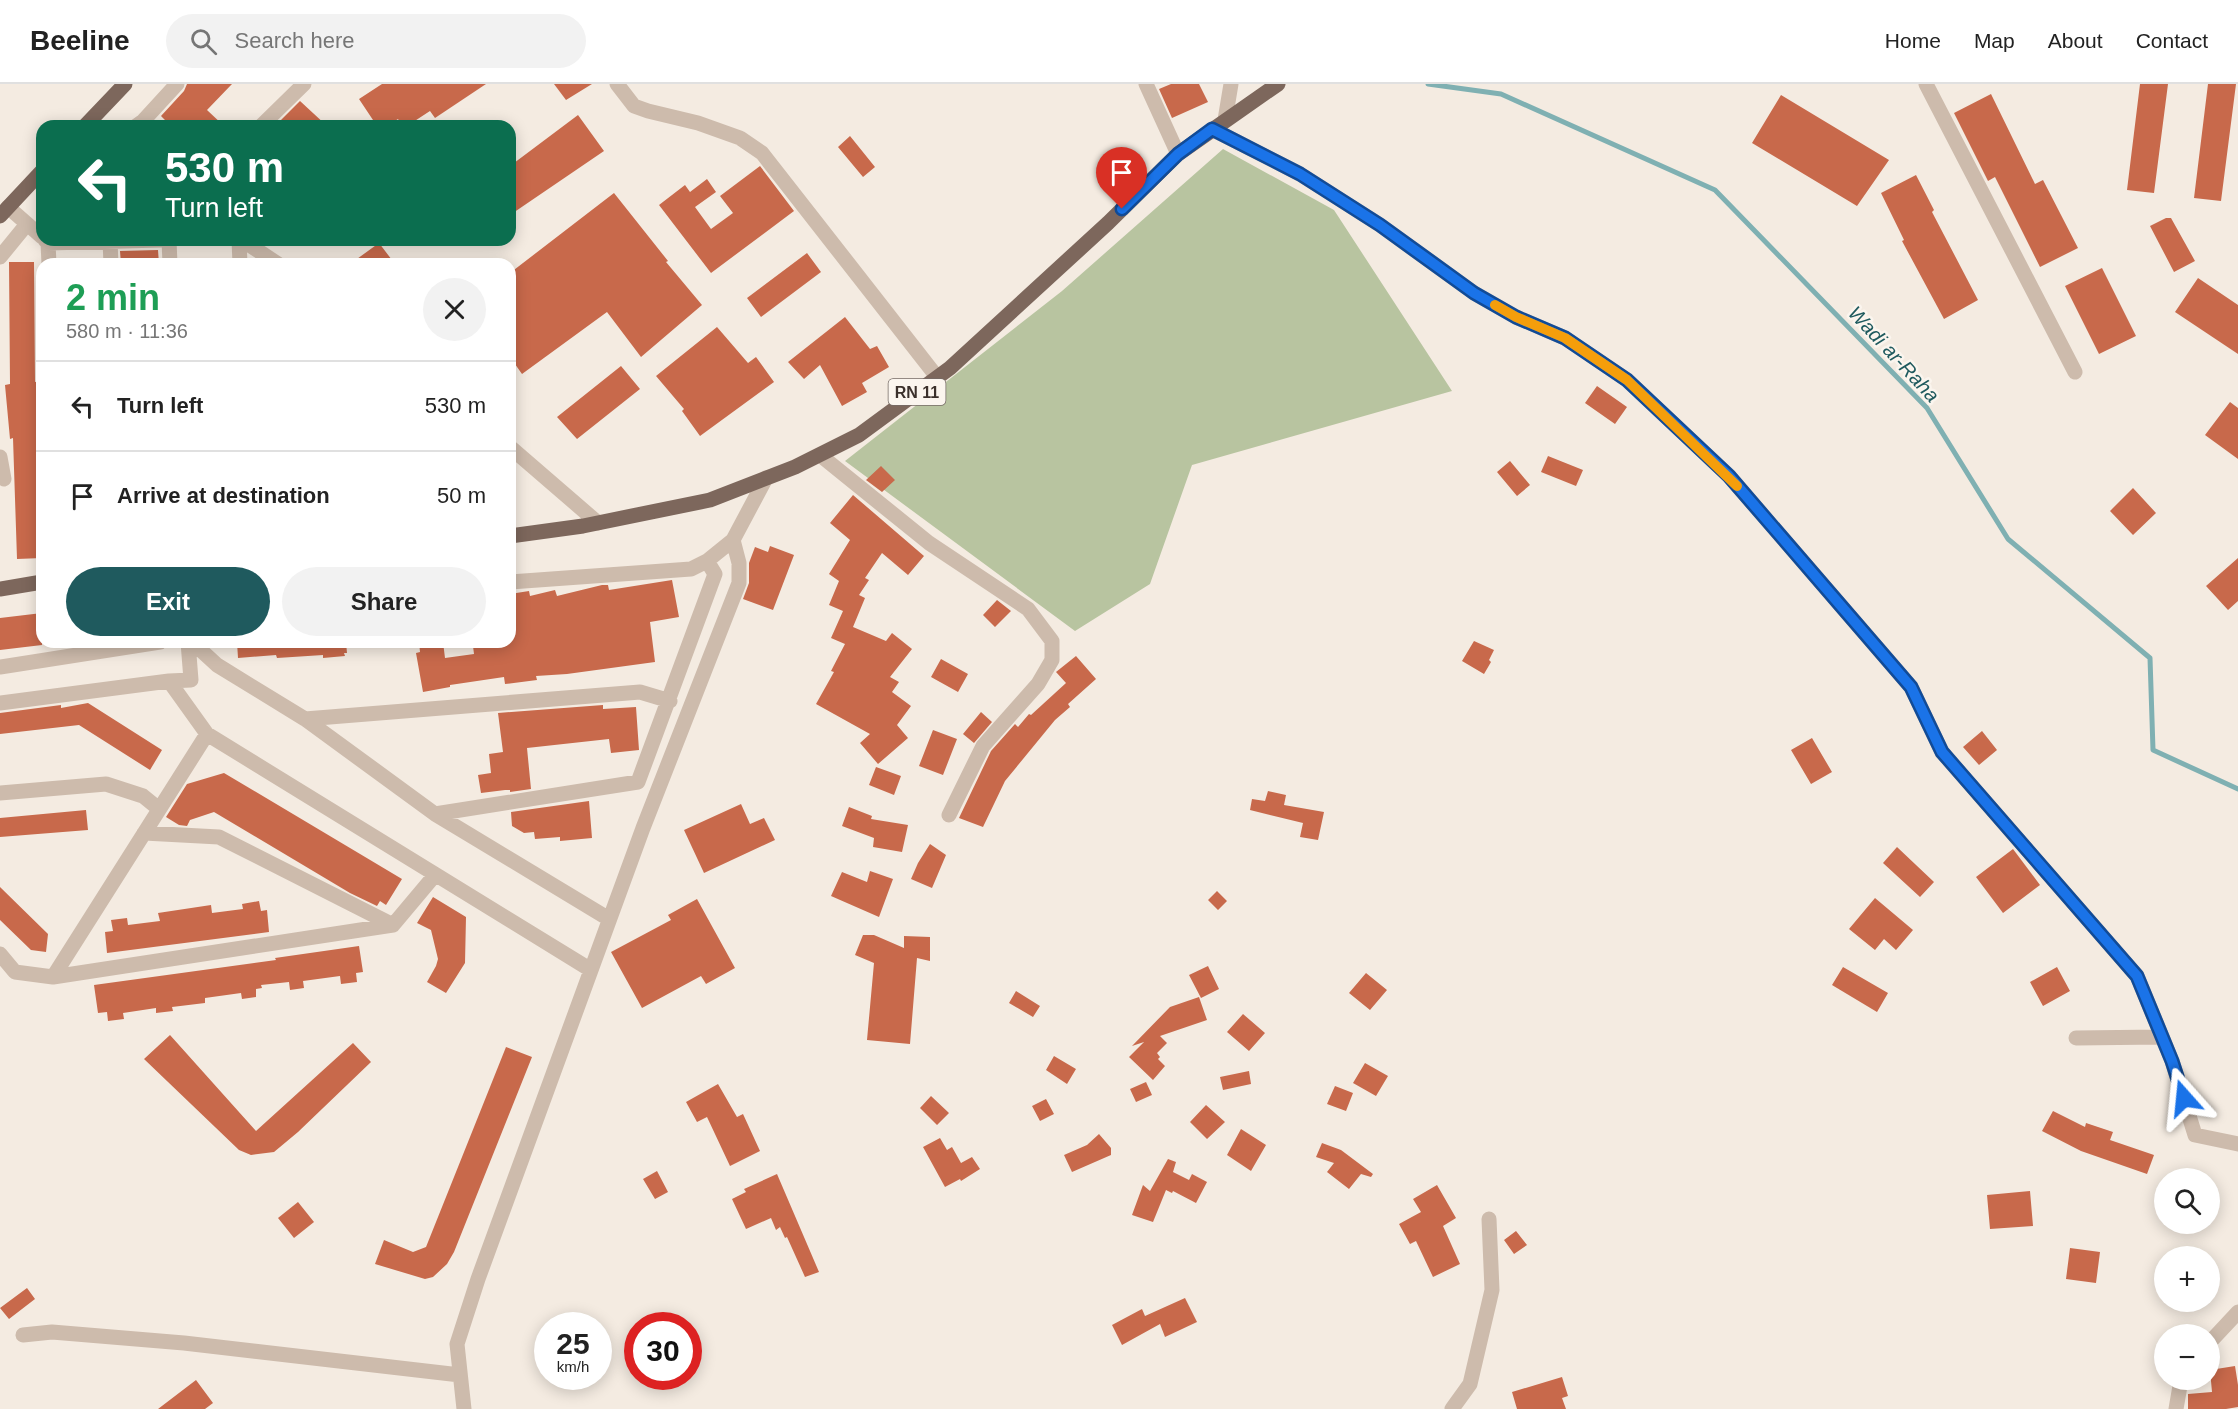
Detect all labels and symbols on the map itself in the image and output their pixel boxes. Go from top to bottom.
pin [1096,147,1147,209]
water label: Wadi ar-Raha [1844,302,1944,406]
road number: RN 11 [888,379,946,405]
position arrow [2152,1066,2216,1130]
speed limit sign: 30 [624,1312,702,1390]

